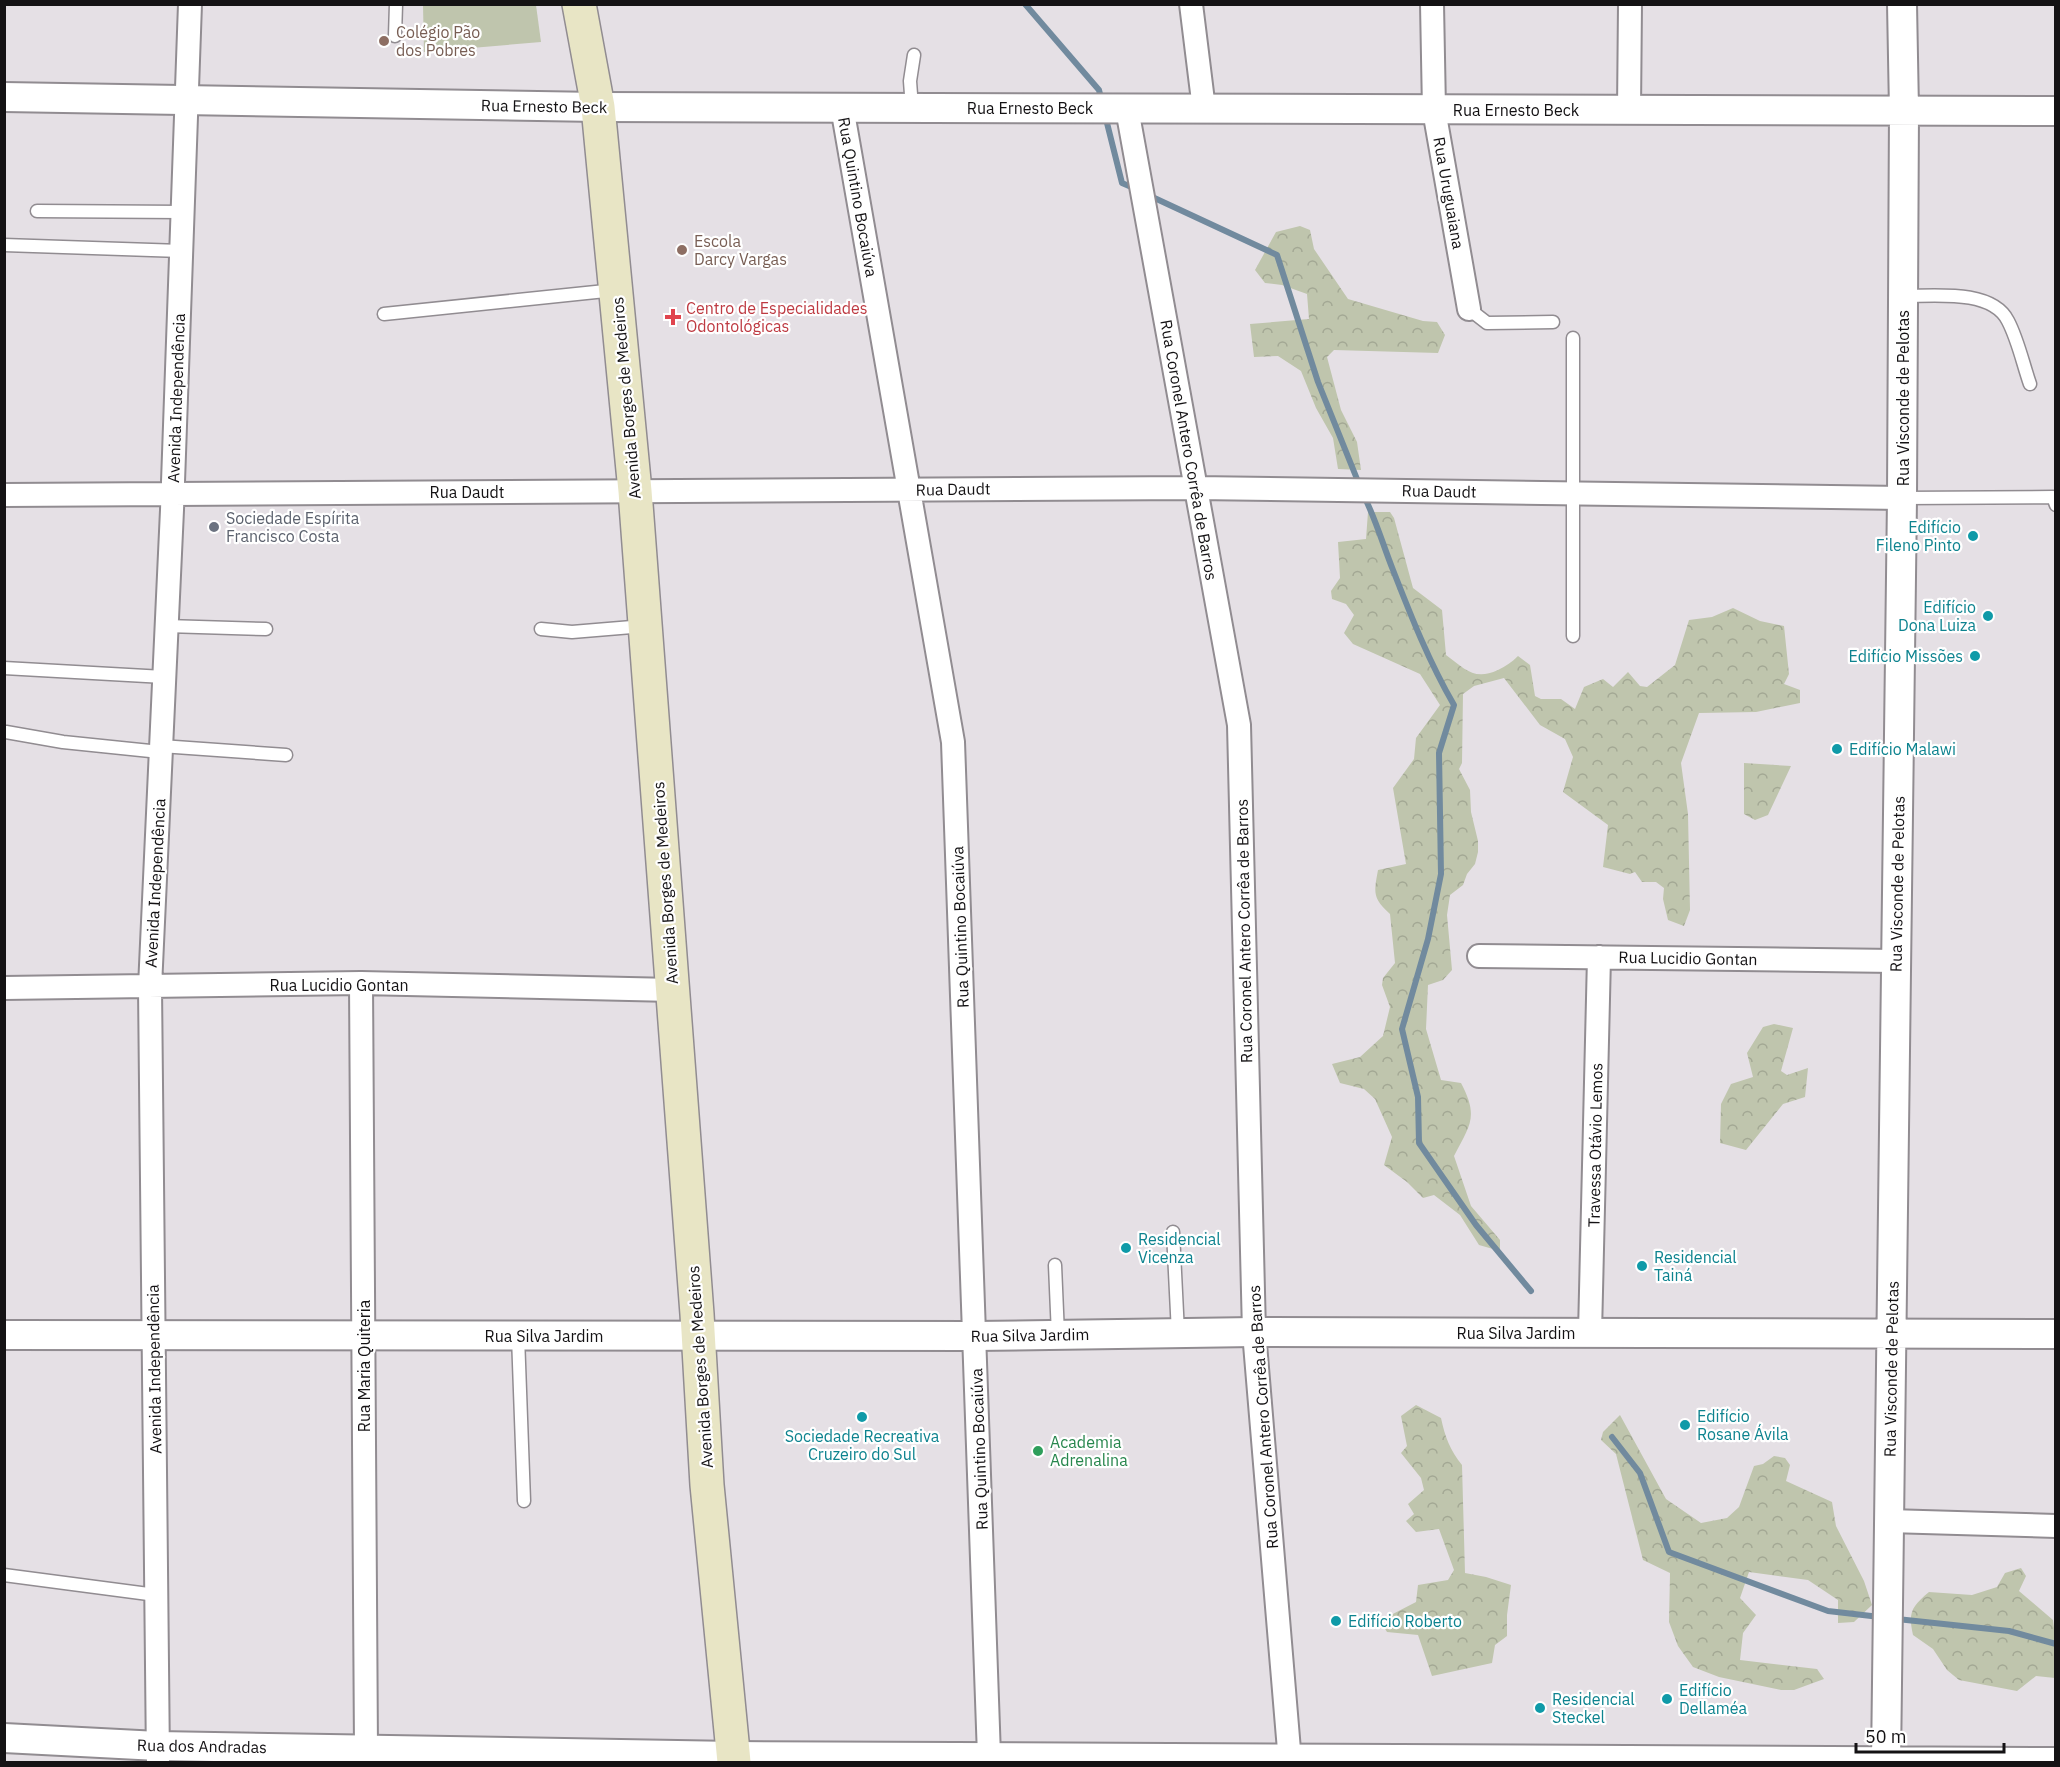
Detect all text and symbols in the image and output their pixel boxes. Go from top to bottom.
place label: Colégio Pão dos Pobres [396,22,480,60]
marker: Colégio Pão dos Pobres [377,34,391,48]
street label: Rua Ernesto Beck [481,95,608,117]
street label: Rua Ernesto Beck [967,98,1094,118]
street label: Rua Ernesto Beck [1453,100,1580,120]
street label: Rua Quintino Bocaiúva [834,116,882,279]
street label: Rua Uruguaiana [1429,135,1469,251]
place label: Escola Darcy Vargas [694,231,787,269]
marker: Escola Darcy Vargas [675,243,689,257]
street label: Avenida Borges de Medeiros [607,296,645,500]
place label: Centro de Especialidades Odontológicas [686,298,868,336]
marker: Centro de Especialidades Odontológicas [664,308,682,326]
street label: Rua Visconde de Pelotas [1893,310,1913,486]
street label: Avenida Independência [163,312,189,483]
street label: Rua Coronel Antero Corrêa de Barros [1156,318,1222,582]
street label: Rua Daudt [915,478,991,500]
street label: Rua Daudt [1401,480,1477,502]
street label: Rua Daudt [430,482,504,502]
place label: Sociedade Espírita Francisco Costa [226,508,360,546]
place label: Edifício Fileno Pinto [1876,517,1961,555]
marker: Sociedade Espírita Francisco Costa [207,520,221,534]
marker: Edifício Fileno Pinto [1966,529,1980,543]
place label: Edifício Dona Luiza [1898,597,1976,635]
marker: Edifício Dona Luiza [1981,609,1995,623]
place label: Edifício Missões [1849,646,1963,666]
marker: Edifício Missões [1968,649,1982,663]
place label: Edifício Malawi [1849,739,1956,759]
marker: Edifício Malawi [1830,742,1844,756]
street label: Avenida Borges de Medeiros [648,781,682,985]
street label: Rua Visconde de Pelotas [1885,796,1909,972]
street label: Avenida Independência [141,797,169,968]
street label: Rua Coronel Antero Corrêa de Barros [1232,799,1256,1063]
street label: Rua Quintino Bocaiúva [947,845,973,1008]
street label: Rua Lucidio Gontan [1618,947,1758,969]
street label: Rua Lucidio Gontan [269,975,409,995]
street label: Travessa Otávio Lemos [1584,1063,1606,1227]
place label: Residencial Vicenza [1138,1229,1221,1267]
marker: Residencial Vicenza [1119,1241,1133,1255]
place label: Residencial Tainá [1654,1247,1737,1285]
marker: Residencial Tainá [1635,1259,1649,1273]
street label: Avenida Borges de Medeiros [683,1265,717,1469]
street label: Rua Visconde de Pelotas [1879,1281,1903,1457]
street label: Avenida Independência [143,1284,165,1454]
street label: Rua Coronel Antero Corrêa de Barros [1244,1284,1282,1550]
street label: Rua Maria Quiteria [354,1299,374,1432]
street label: Rua Silva Jardim [1457,1323,1575,1343]
street label: Rua Silva Jardim [970,1324,1090,1346]
street label: Rua Silva Jardim [485,1326,603,1346]
street label: Rua Quintino Bocaiúva [966,1367,992,1530]
place label: Edifício Rosane Ávila [1697,1406,1789,1444]
marker: Sociedade Recreativa Cruzeiro do Sul [855,1410,869,1424]
marker: Edifício Rosane Ávila [1678,1418,1692,1432]
place label: Sociedade Recreativa Cruzeiro do Sul [785,1426,940,1464]
place label: Academia Adrenalina [1050,1432,1128,1470]
marker: Academia Adrenalina [1031,1444,1045,1458]
place label: Edifício Roberto [1348,1611,1462,1631]
marker: Edifício Roberto [1329,1614,1343,1628]
place label: Edifício Dellaméa [1679,1680,1747,1718]
place label: Residencial Steckel [1552,1689,1635,1727]
marker: Edifício Dellaméa [1660,1692,1674,1706]
marker: Residencial Steckel [1533,1701,1547,1715]
scale bar [1856,1716,2004,1754]
text: 50 m [1865,1725,1907,1748]
street label: Rua dos Andradas [137,1735,267,1757]

